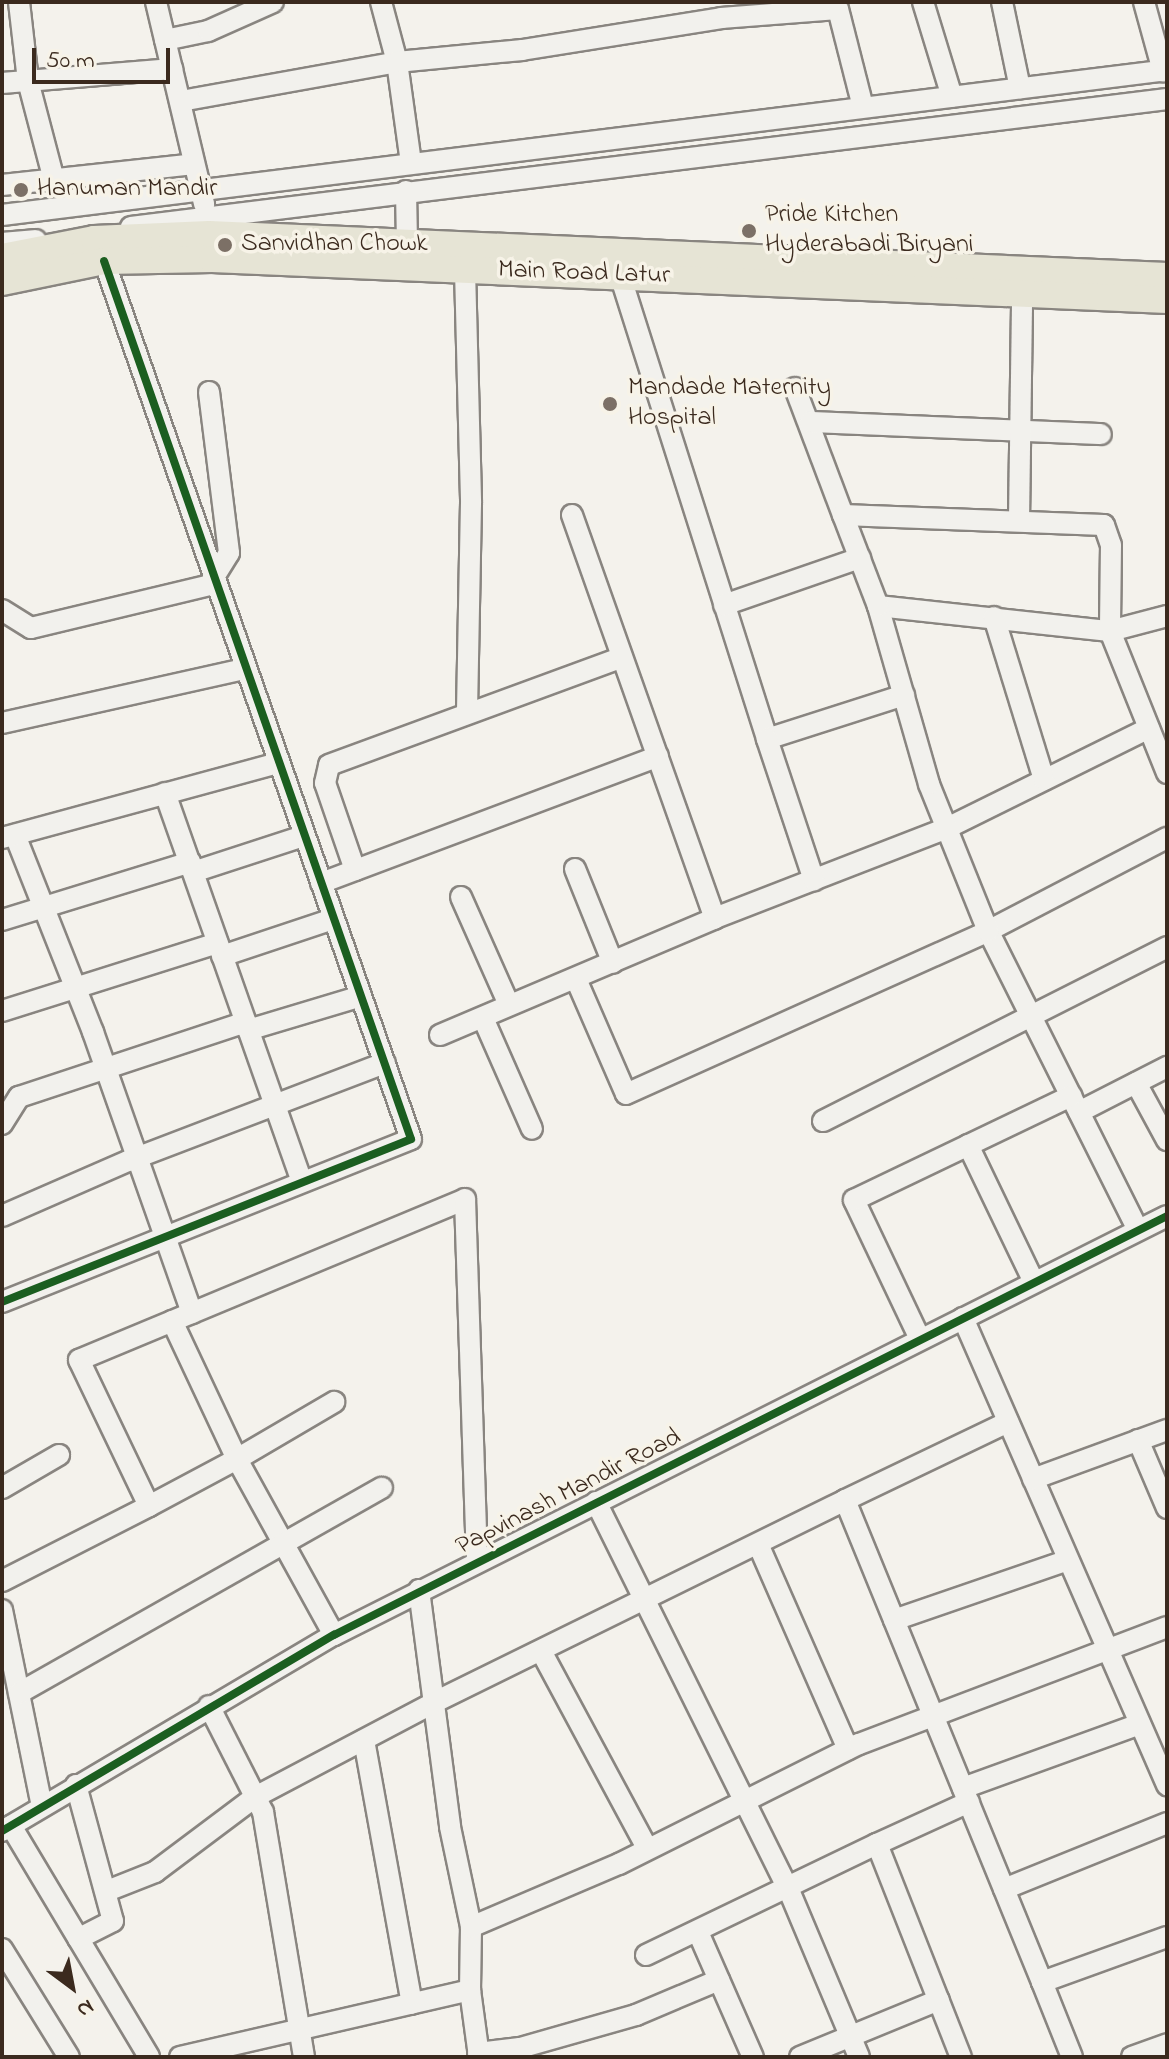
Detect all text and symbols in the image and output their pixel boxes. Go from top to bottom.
scale bar [36,32,174,82]
text: 50 m [46,44,95,79]
place label: Hanuman Mandir [37,174,217,206]
marker: Hanuman Mandir [12,181,30,199]
place label: Pride Kitchen Hyderabadi Biryani [765,200,973,262]
marker: Pride Kitchen Hyderabadi Biryani [740,222,758,240]
place label: Sanvidhan Chowk [241,229,428,261]
marker: Sanvidhan Chowk [216,236,234,254]
street label: Main Road Latur [497,255,671,293]
place label: Mandade Maternity Hospital [628,373,831,434]
marker: Mandade Maternity Hospital [599,393,621,415]
street label: Papvinash Mandir Road [451,1423,687,1563]
north arrow [32,1947,112,2027]
text: N [70,1990,100,2025]

